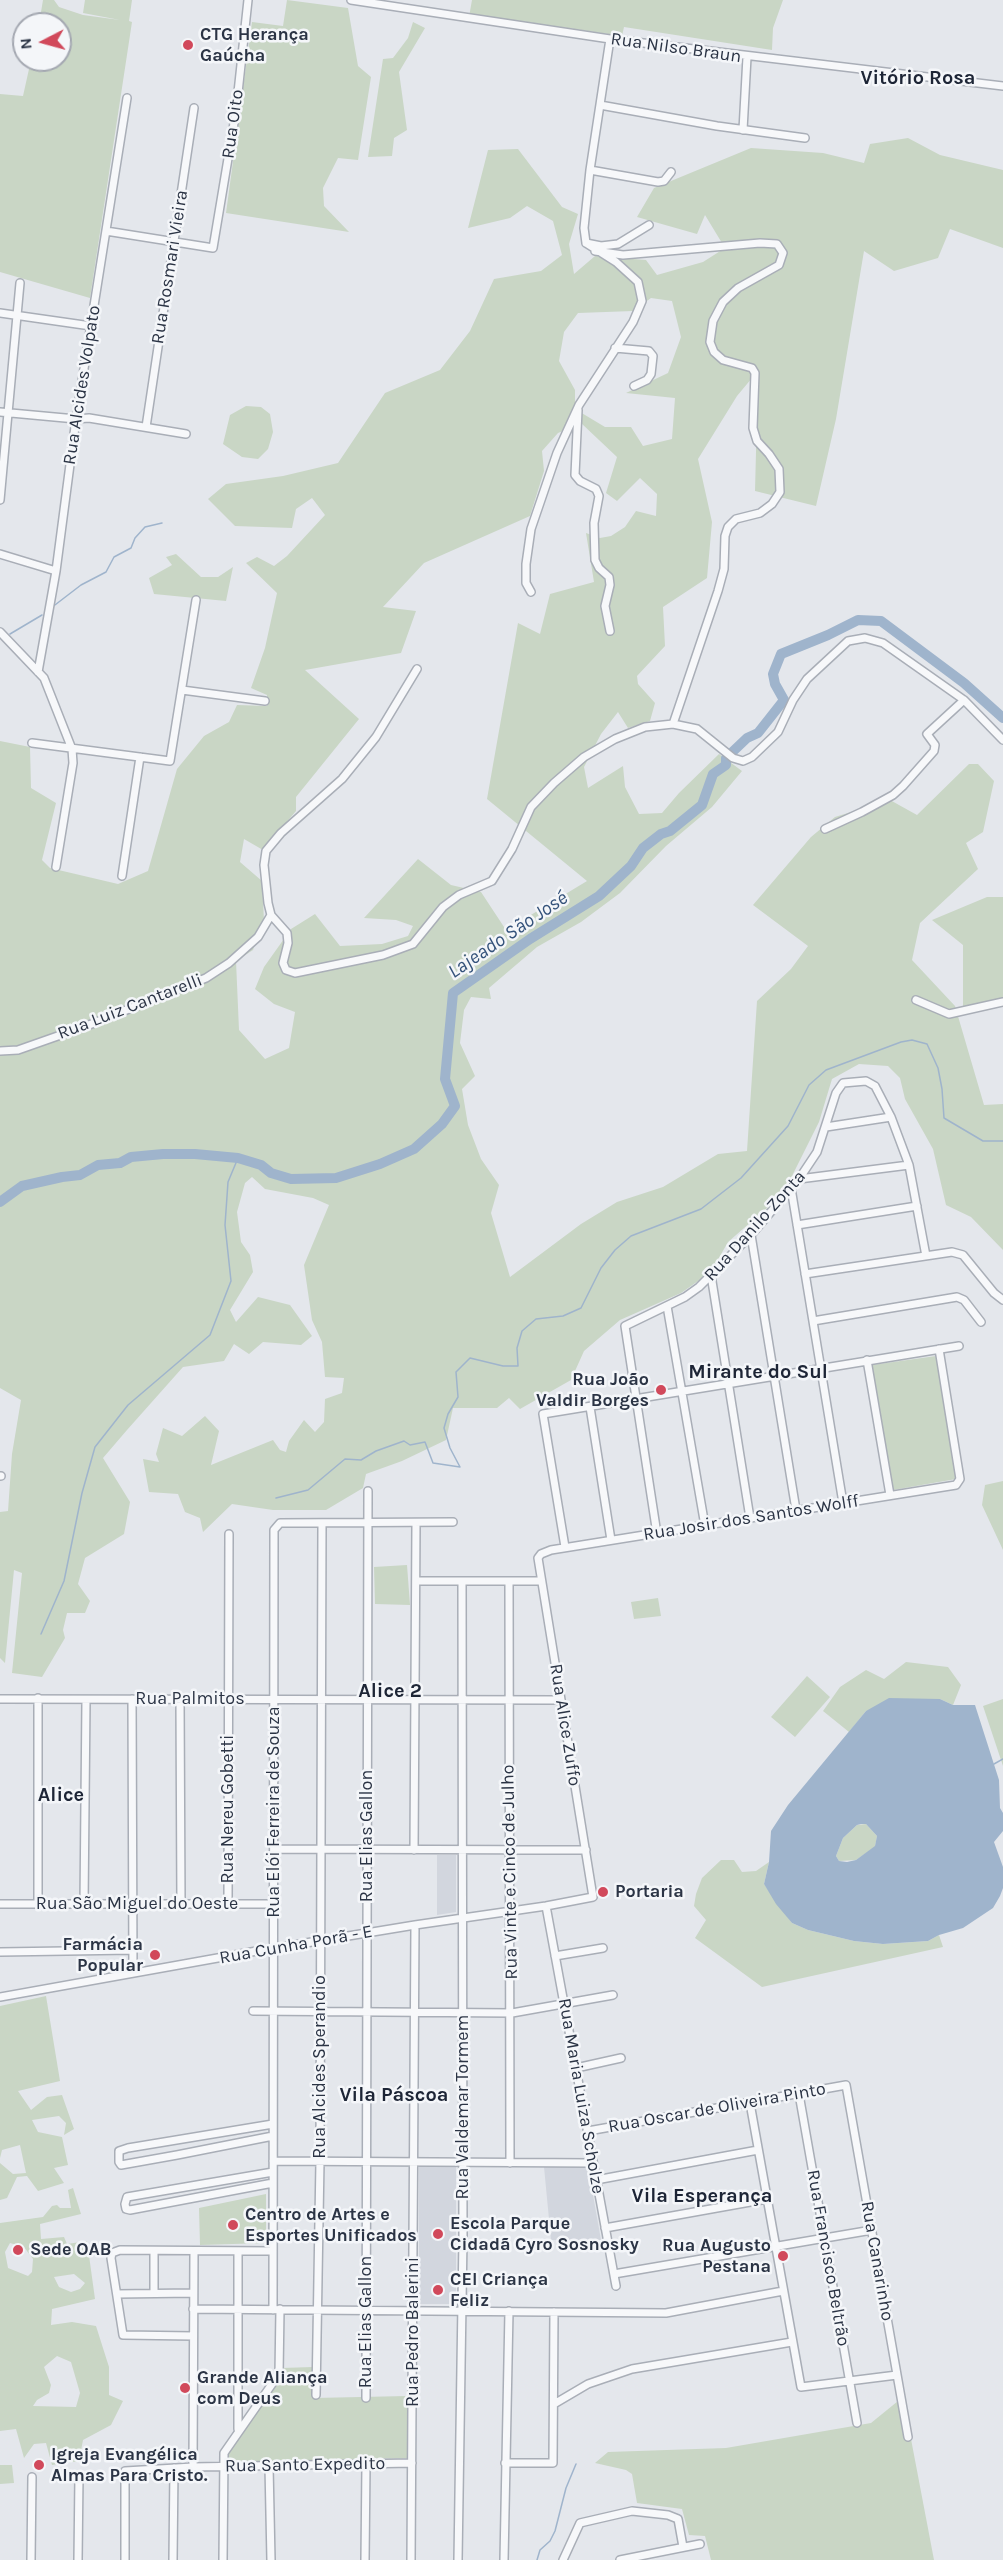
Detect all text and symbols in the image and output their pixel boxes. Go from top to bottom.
north arrow [12,12,72,72]
place label: CTG Herança Gaúcha [200,24,309,66]
street label: Rua Nilso Braun [609,28,743,68]
text: N [16,37,36,50]
marker: CTG Herança Gaúcha [181,38,195,52]
district label: Vitório Rosa [860,66,976,90]
street label: Rua Oito [217,88,249,160]
street label: Rua Rosmari Vieira [147,188,193,346]
street label: Rua Alcides Volpato [59,304,105,466]
water label: Lajeado São José [444,886,572,984]
street label: Rua Luiz Cantarelli [55,969,205,1045]
street label: Rua Danilo Zonta [700,1166,810,1286]
district label: Mirante do Sul [688,1360,828,1384]
place label: Rua João Valdir Borges [536,1369,649,1412]
marker: Rua João Valdir Borges [654,1383,668,1397]
street label: Rua Josir dos Santos Wolff [642,1490,860,1546]
street label: Rua Alice Zuffo [545,1662,585,1788]
district label: Alice 2 [358,1679,422,1703]
street label: Rua Palmitos [135,1688,245,1710]
street label: Rua Elói Ferreira de Souza [263,1706,285,1918]
street label: Rua Nereu Gobetti [217,1735,239,1883]
street label: Rua Vinte e Cinco de Julho [497,1764,523,1980]
street label: Rua Elias Gallon [356,1770,378,1902]
district label: Alice [38,1783,84,1807]
place label: Portaria [615,1881,684,1903]
marker: Portaria [596,1885,610,1899]
street label: Rua São Miguel do Oeste [36,1893,238,1915]
street label: Rua Cunha Porã - E [218,1921,374,1969]
place label: Farmácia Popular [62,1934,143,1976]
marker: Farmácia Popular [148,1948,162,1962]
street label: Rua Alcides Sperandio [309,1975,331,2159]
street label: Rua Maria Luiza Scholze [553,1996,609,2196]
street label: Rua Valdemar Tormem [452,2015,474,2199]
street label: Rua Oscar de Oliveira Pinto [607,2078,827,2138]
district label: Vila Páscoa [340,2083,448,2107]
street label: Rua Francisco Beltrão [802,2168,854,2348]
district label: Vila Esperança [632,2184,772,2208]
street label: Rua Canarinho [856,2199,898,2323]
place label: Centro de Artes e Esportes Unificados [245,2204,417,2246]
place label: Escola Parque Cidadã Cyro Sosnosky [450,2213,639,2256]
marker: Centro de Artes e Esportes Unificados [226,2218,240,2232]
marker: Escola Parque Cidadã Cyro Sosnosky [431,2227,445,2241]
place label: Rua Augusto Pestana [662,2235,771,2278]
place label: Sede OAB [30,2239,111,2261]
marker: Sede OAB [11,2243,25,2257]
marker: Rua Augusto Pestana [776,2249,790,2263]
street label: Rua Elias Gallon [355,2256,377,2388]
street label: Rua Pedro Balerini [402,2257,424,2407]
place label: CEI Criança Feliz [450,2269,548,2312]
marker: CEI Criança Feliz [431,2283,445,2297]
place label: Grande Aliança com Deus [197,2367,328,2410]
marker: Grande Aliança com Deus [178,2381,192,2395]
place label: Igreja Evangélica Almas Para Cristo. [51,2444,208,2486]
street label: Rua Santo Expedito [225,2453,385,2477]
marker: Igreja Evangélica Almas Para Cristo. [32,2458,46,2472]

